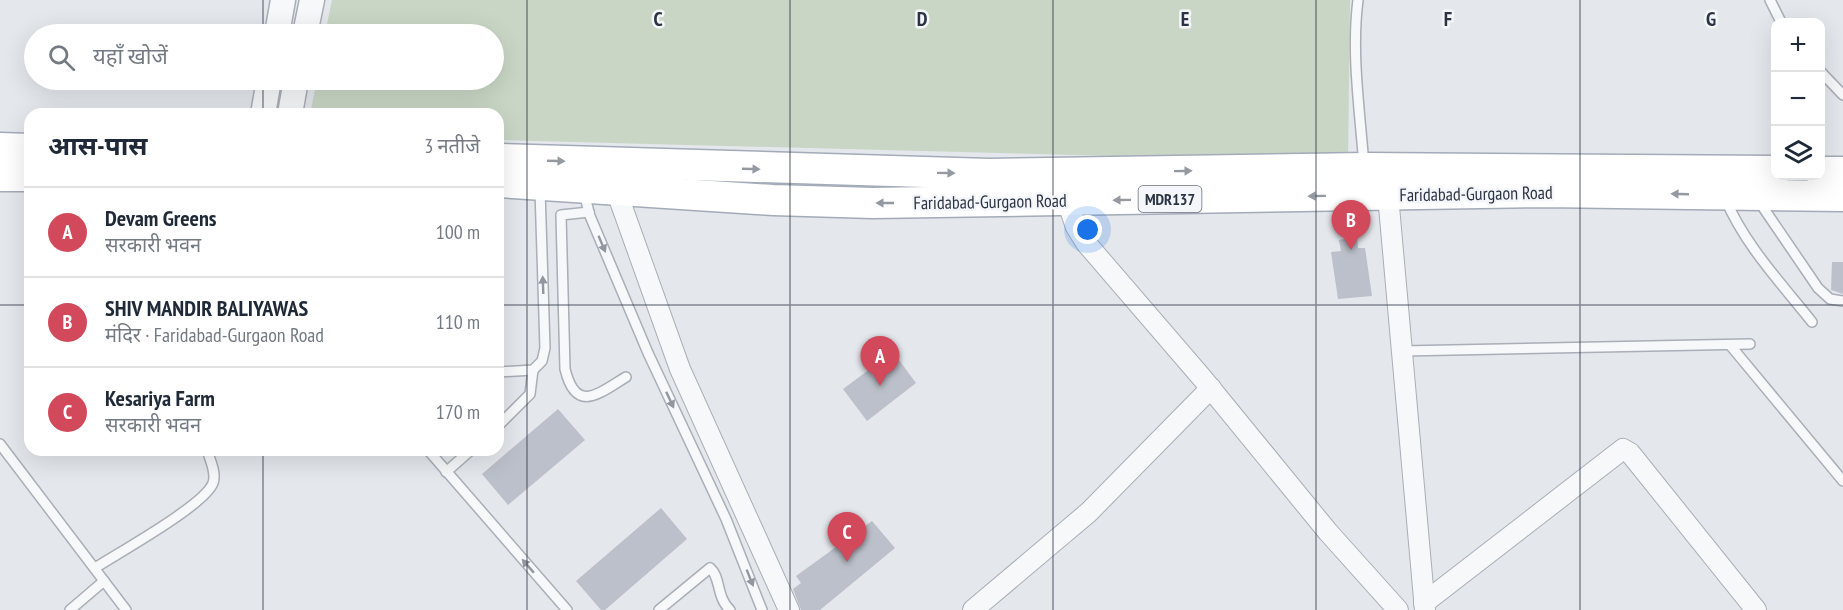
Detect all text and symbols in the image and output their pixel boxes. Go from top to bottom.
text: C [653,6,663,32]
text: D [917,6,928,32]
text: E [1181,6,1189,32]
text: F [1444,6,1452,32]
text: G [1706,6,1716,32]
map controls [1771,18,1825,180]
button: + [1771,18,1825,72]
search box [24,24,504,90]
icon: search [45,41,78,74]
text: यहाँ खोजें [93,42,168,70]
button: − [1771,72,1825,126]
button: layers [1771,126,1825,180]
text: आस-पास [48,129,148,162]
text: 3 नतीजे [424,133,480,159]
one-way arrow [547,157,566,166]
one-way arrow [742,164,761,173]
one-way arrow [1174,166,1193,176]
one-way arrow [937,168,956,178]
street label: Faridabad-Gurgaon Road [1399,181,1553,206]
road number: MDR137 [1138,186,1202,212]
street label: Faridabad-Gurgaon Road [913,189,1067,214]
one-way arrow [1670,190,1689,199]
one-way arrow [1307,191,1326,201]
one-way arrow [1112,195,1131,205]
one-way arrow [875,198,894,208]
pin: B [1332,200,1370,250]
text: Devam Greens [105,204,217,232]
your location [1073,215,1102,244]
text: A [62,219,73,245]
text: 100 m [436,219,480,245]
text: सरकारी भवन [105,232,201,258]
one-way arrow [597,235,607,253]
one-way arrow [539,276,548,295]
text: SHIV MANDIR BALIYAWAS [105,294,308,322]
text: B [63,309,72,335]
text: 110 m [436,309,480,335]
text: मंदिर · Faridabad-Gurgaon Road [105,322,324,348]
pin: A [860,336,900,386]
text: Kesariya Farm [105,384,215,412]
one-way arrow [665,392,674,409]
text: C [63,399,72,425]
text: 170 m [436,399,480,425]
text: सरकारी भवन [105,412,201,438]
pin: C [828,512,866,562]
one-way arrow [522,559,535,574]
one-way arrow [745,570,755,588]

